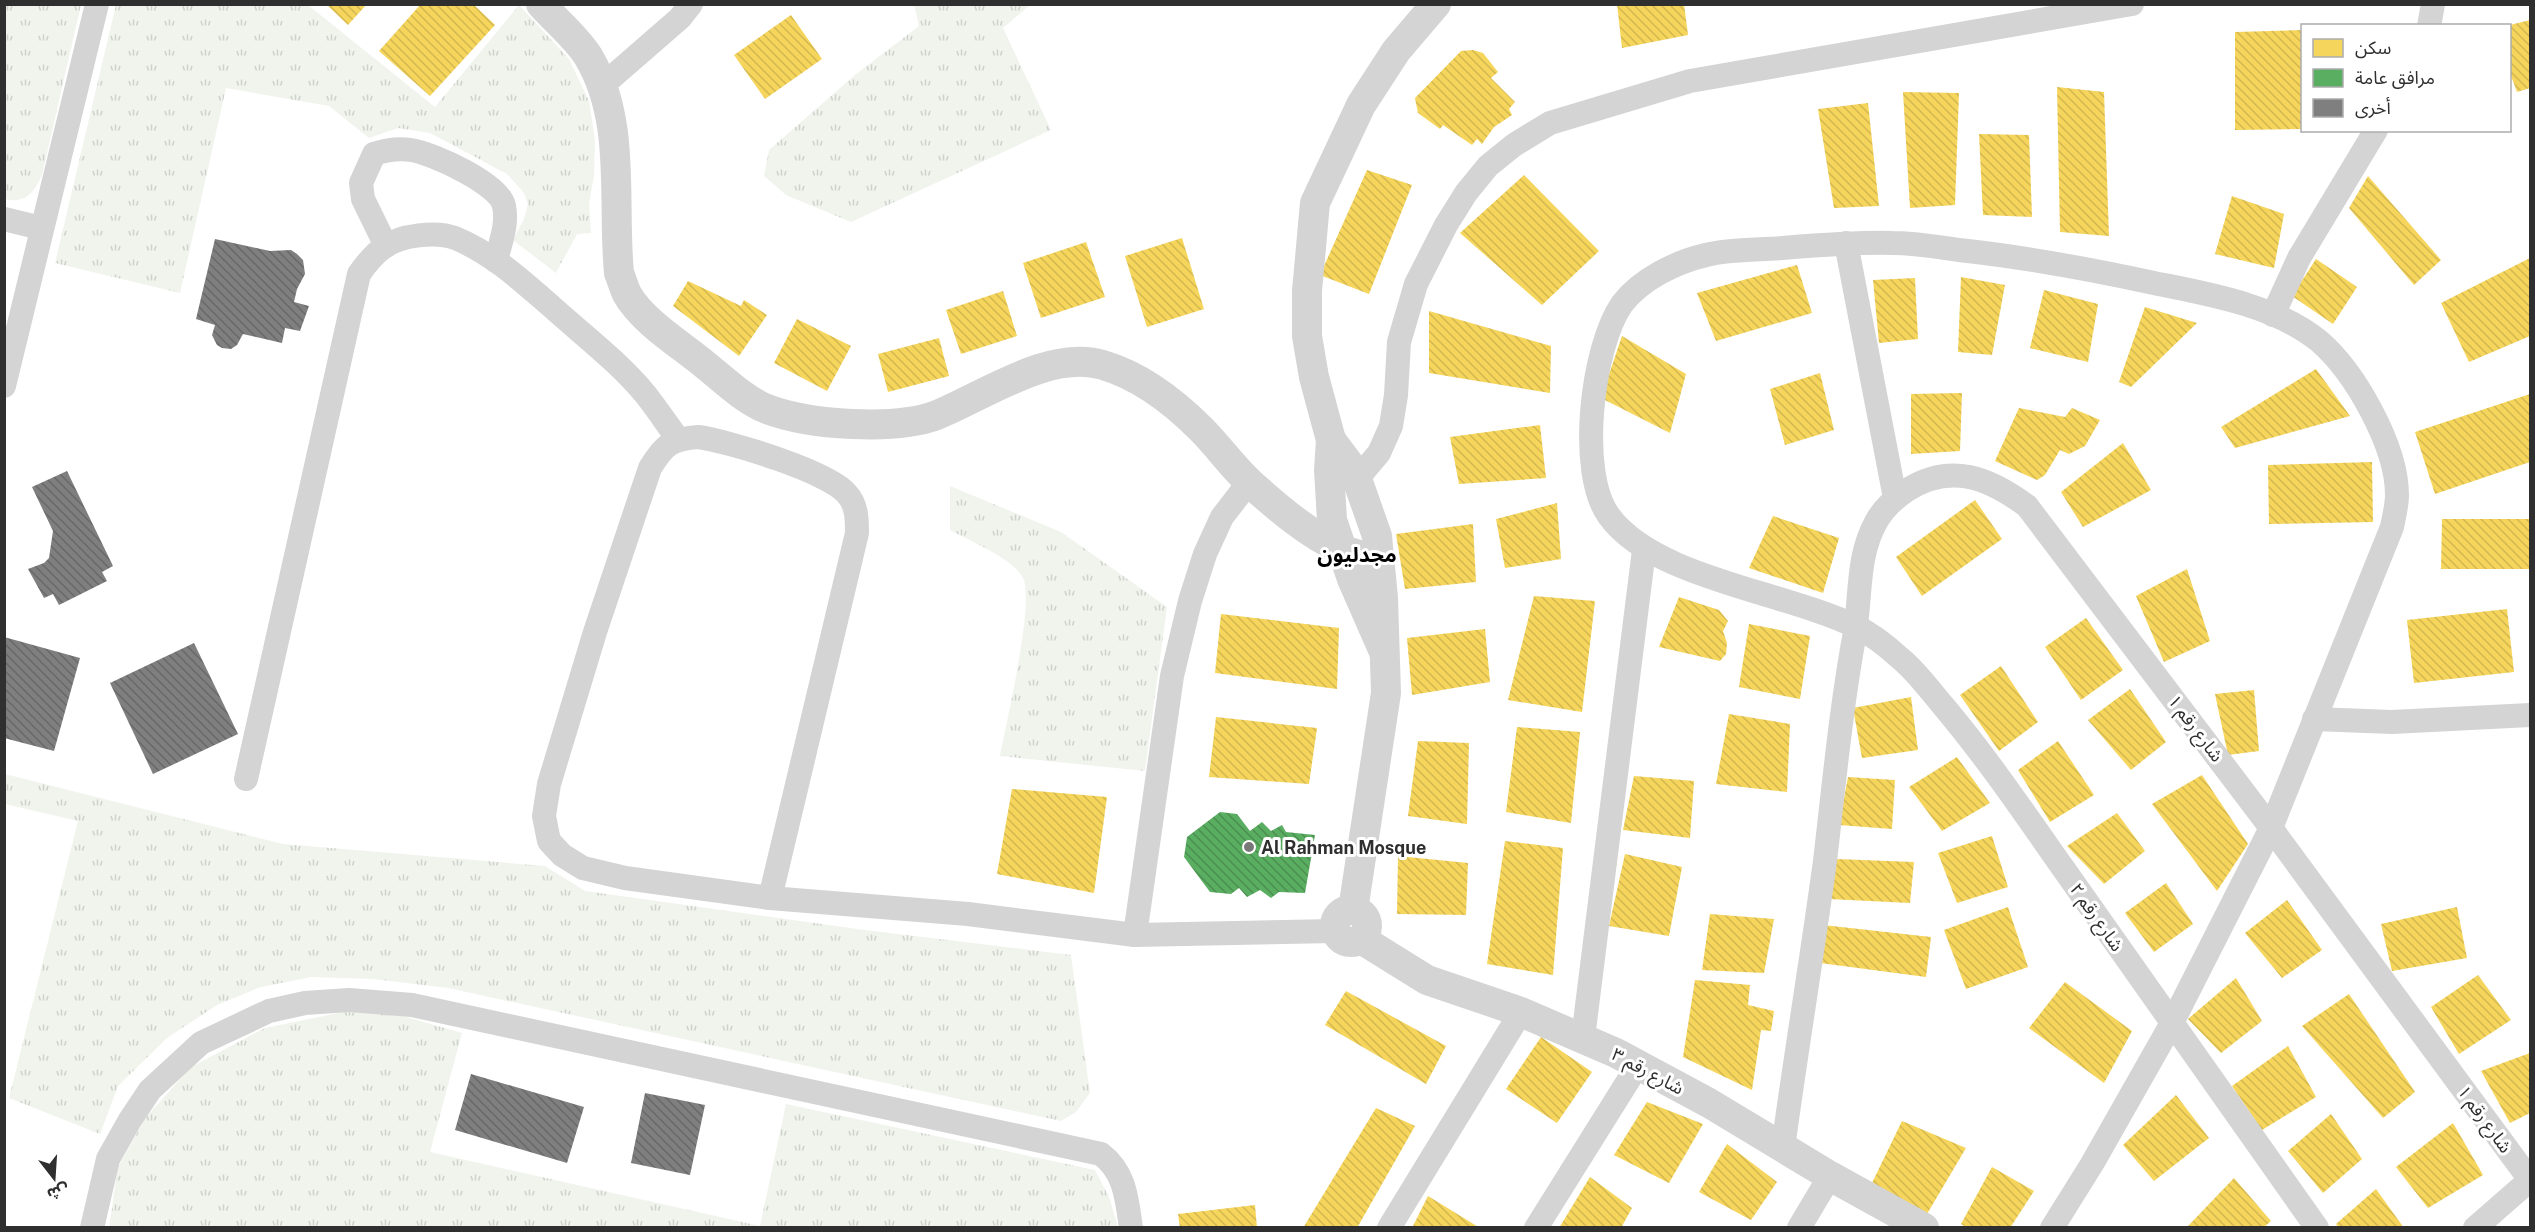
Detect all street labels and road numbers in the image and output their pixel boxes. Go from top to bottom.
street label: شارع رقم ١ [2161,690,2228,768]
street label: شارع رقم ٢ [2063,879,2128,957]
street label: شارع رقم ٣ [1607,1043,1688,1102]
street label: شارع رقم ١ [2450,1081,2517,1159]

